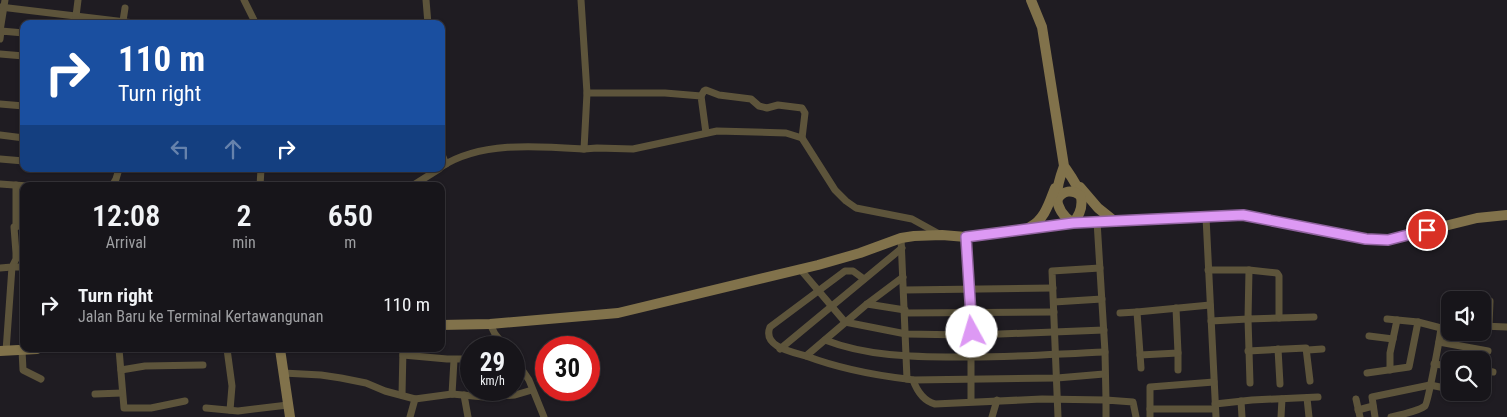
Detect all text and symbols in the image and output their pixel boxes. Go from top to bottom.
text: 110 m [118,39,205,80]
icon: right [35,40,100,105]
text: Turn right [118,81,201,106]
icon: left [166,135,194,163]
icon: ahead [219,135,247,163]
icon: right [272,135,300,163]
text: 12:08 [92,198,160,233]
text: 2 [236,198,252,233]
text: 650 [328,198,373,233]
pin [1406,209,1448,251]
icon: arrive [1413,216,1441,244]
text: Arrival [106,233,146,252]
text: min [232,233,256,252]
text: m [344,233,356,252]
text: Turn right [78,284,153,307]
icon: right [35,291,63,319]
map controls [1441,291,1491,401]
button: sound [1441,291,1491,341]
text: 110 m [383,293,430,316]
position arrow [945,305,997,357]
text: Jalan Baru ke Terminal Kertawangunan [78,307,323,326]
speed limit sign: 30 [535,336,600,401]
text: 29 [480,348,505,377]
button: search [1441,351,1491,401]
text: km/h [480,374,505,388]

